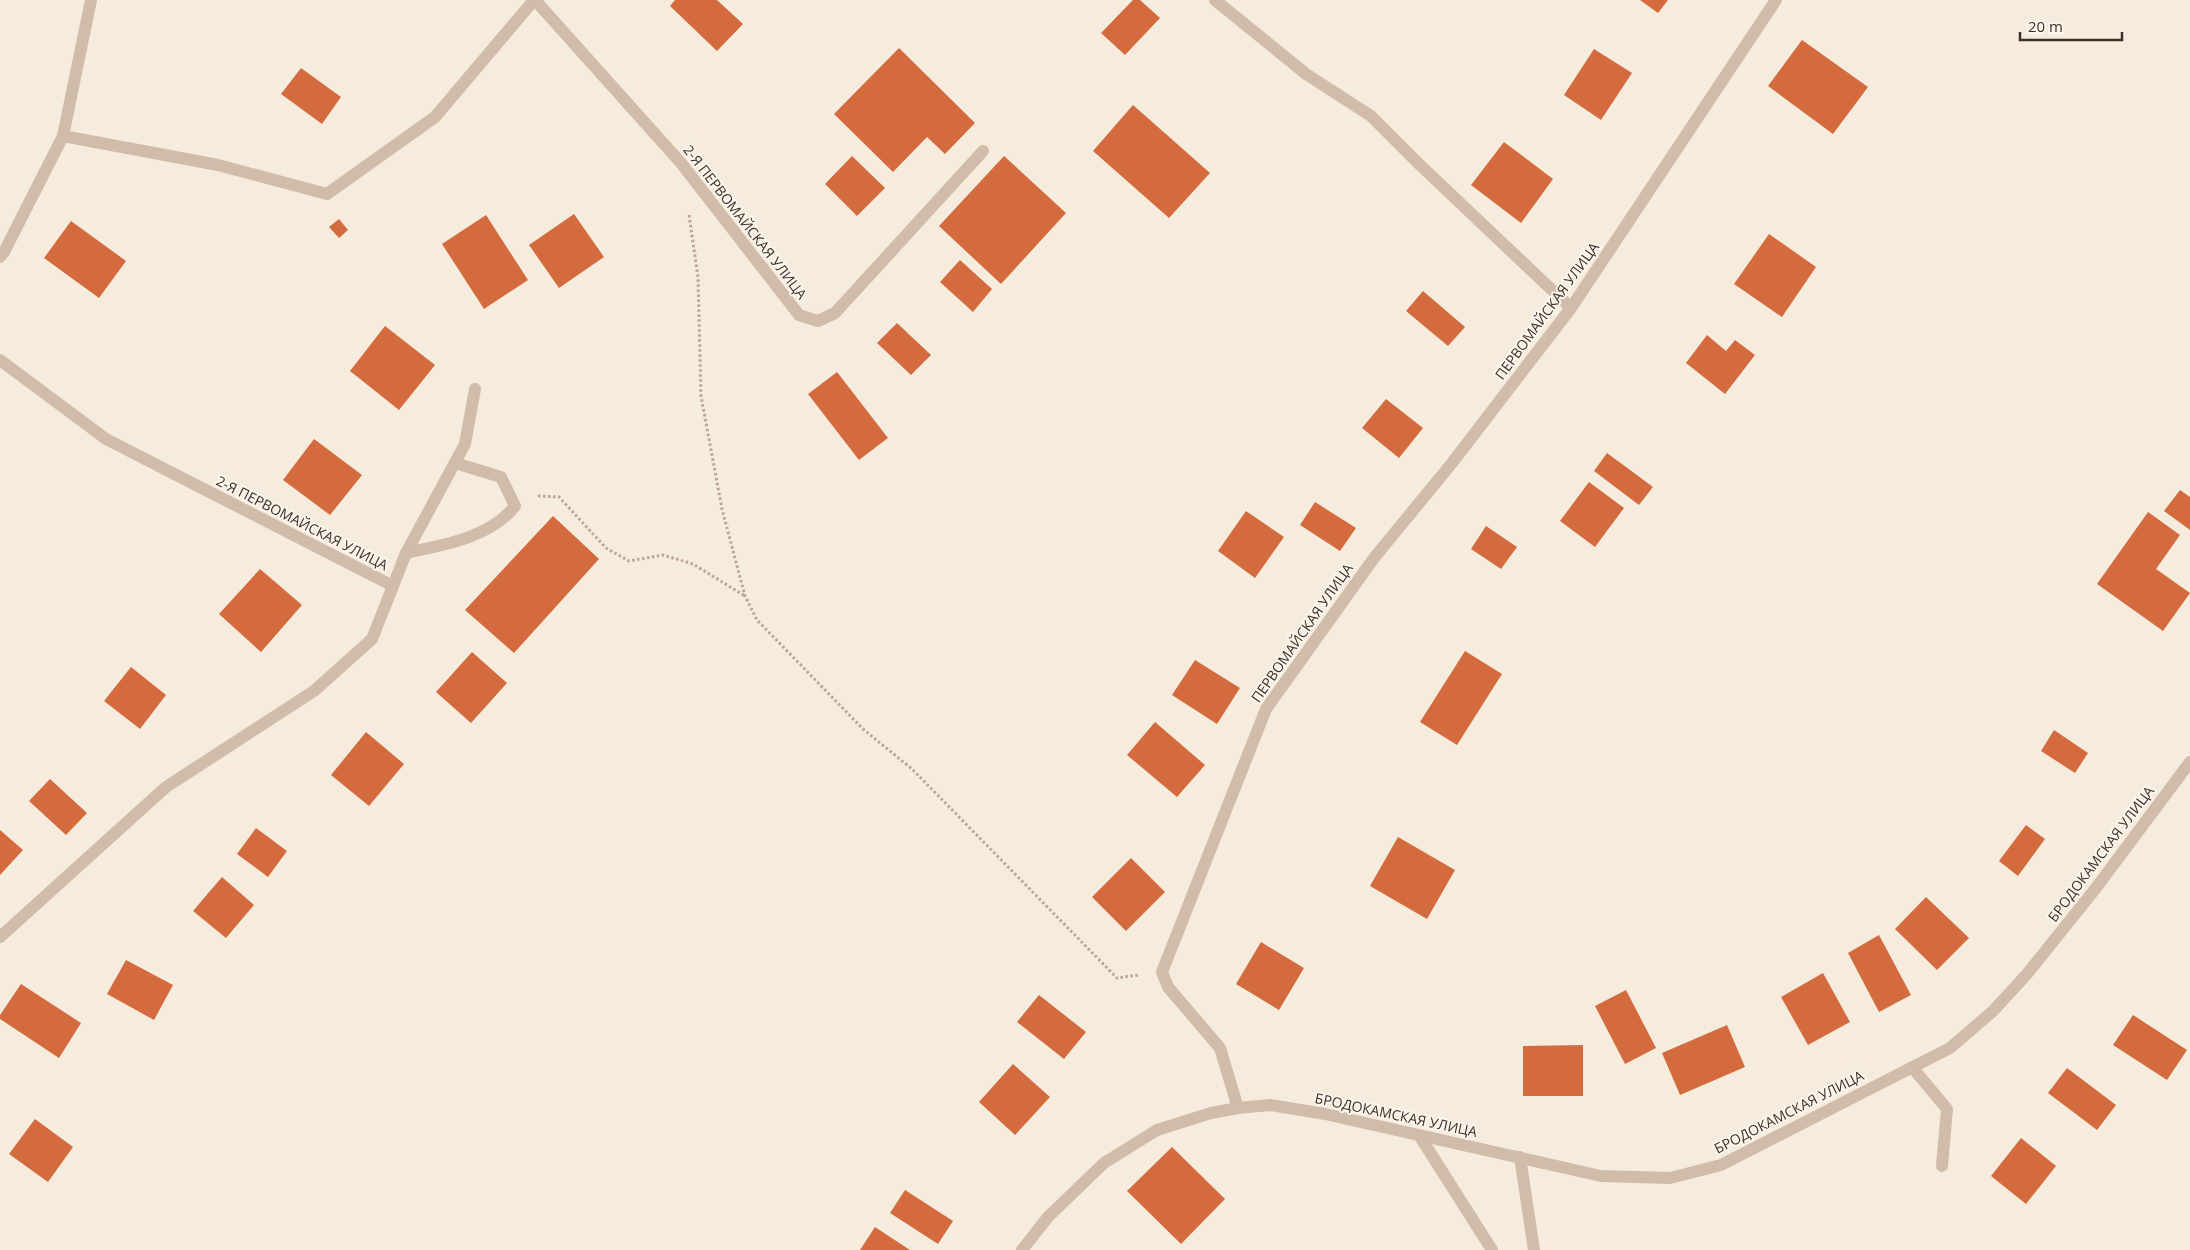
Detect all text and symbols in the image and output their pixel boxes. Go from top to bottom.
scale bar [2020,10,2122,42]
text: 20 m [2028,16,2063,36]
street label: 2-Я ПЕРВОМАЙСКАЯ УЛИЦА [679,141,812,303]
street label: ПЕРВОМАЙСКАЯ УЛИЦА [1490,238,1603,383]
street label: 2-Я ПЕРВОМАЙСКАЯ УЛИЦА [213,471,391,574]
street label: ПЕРВОМАЙСКАЯ УЛИЦА [1246,559,1357,706]
street label: БРОДОКАМСКАЯ УЛИЦА [2043,782,2158,925]
street label: БРОДОКАМСКАЯ УЛИЦА [1711,1065,1867,1158]
street label: БРОДОКАМСКАЯ УЛИЦА [1313,1088,1479,1141]

